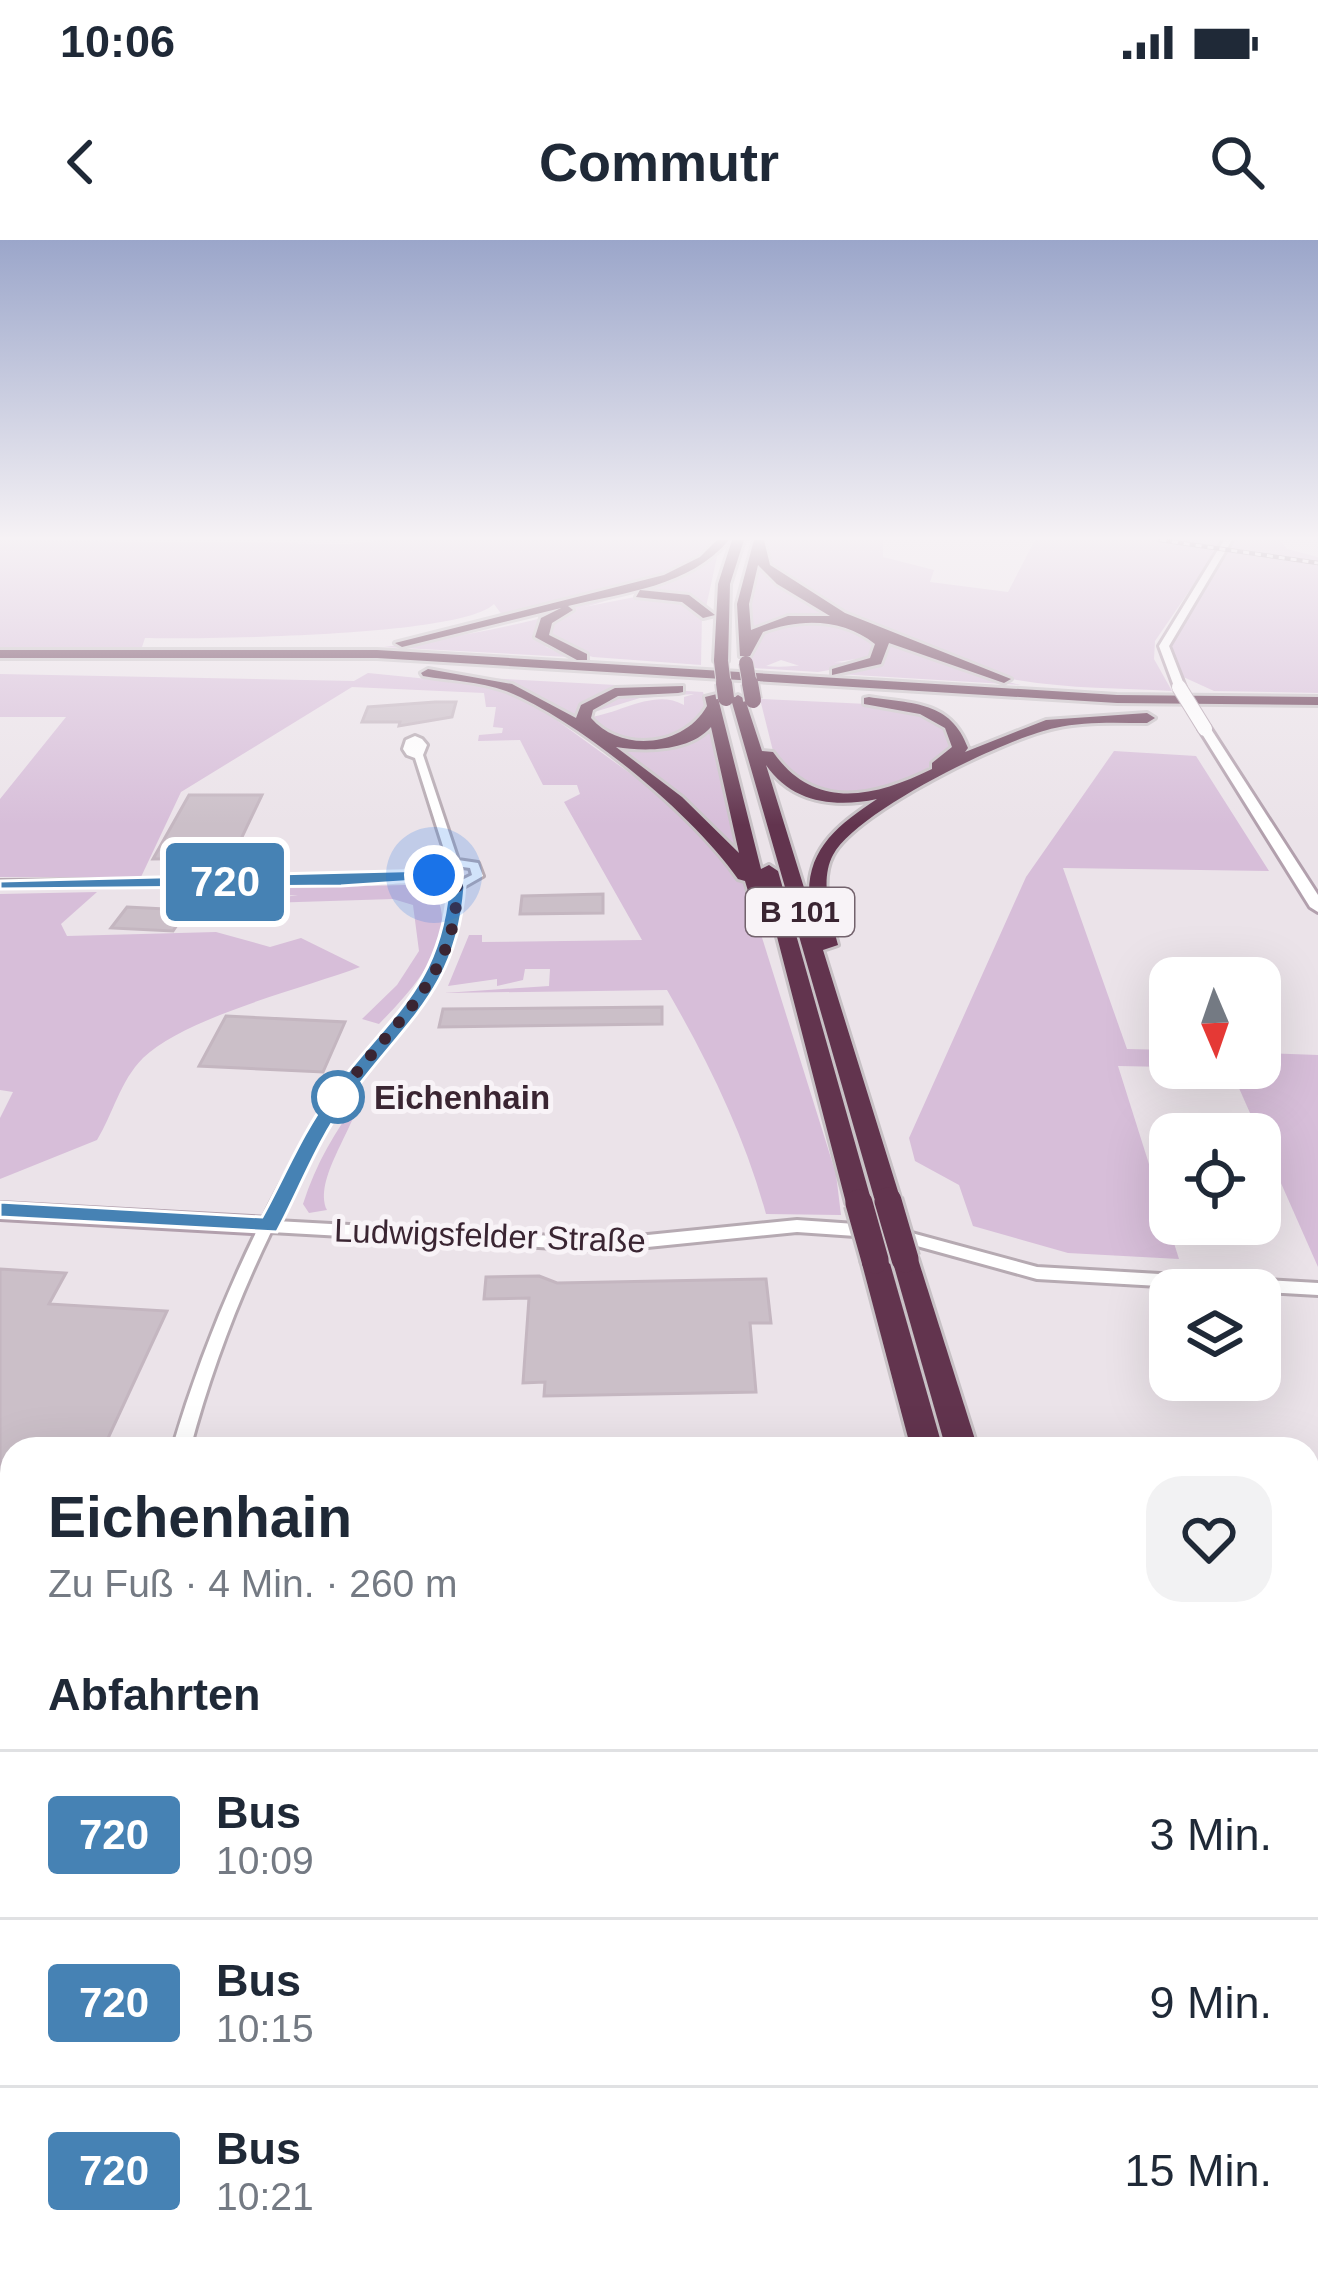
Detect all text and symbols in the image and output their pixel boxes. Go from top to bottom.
text: 10:06 [60,16,175,67]
icon: back [48,129,114,195]
icon: search [1204,129,1270,195]
text: Commutr [539,132,779,192]
line badge: 720 [156,843,294,921]
your location [404,845,464,905]
text: 720 [190,858,260,905]
road number: B 101 [746,888,854,936]
north arrow [1149,957,1281,1089]
map controls [1149,957,1281,1401]
marker: Eichenhain [313,1072,363,1122]
place label: Eichenhain [374,1079,550,1116]
button: locate [1149,1113,1281,1245]
street label: Ludwigsfelder Straße [334,1212,646,1259]
button: layers [1149,1269,1281,1401]
button: heart [1146,1476,1272,1602]
text: Eichenhain [48,1485,352,1549]
text: Zu Fuß · 4 Min. · 260 m [48,1562,458,1605]
text: Abfahrten [48,1669,261,1720]
text: Bus [216,1787,301,1838]
text: 3 Min. [1149,1809,1272,1860]
text: 720 [79,1811,149,1858]
text: 10:09 [216,1839,314,1882]
text: Bus [216,1955,301,2006]
text: 9 Min. [1149,1977,1272,2028]
text: 720 [79,1979,149,2026]
text: 10:15 [216,2007,314,2050]
text: Bus [216,2123,301,2174]
text: 15 Min. [1124,2145,1272,2196]
text: 720 [79,2147,149,2194]
text: 10:21 [216,2175,314,2218]

